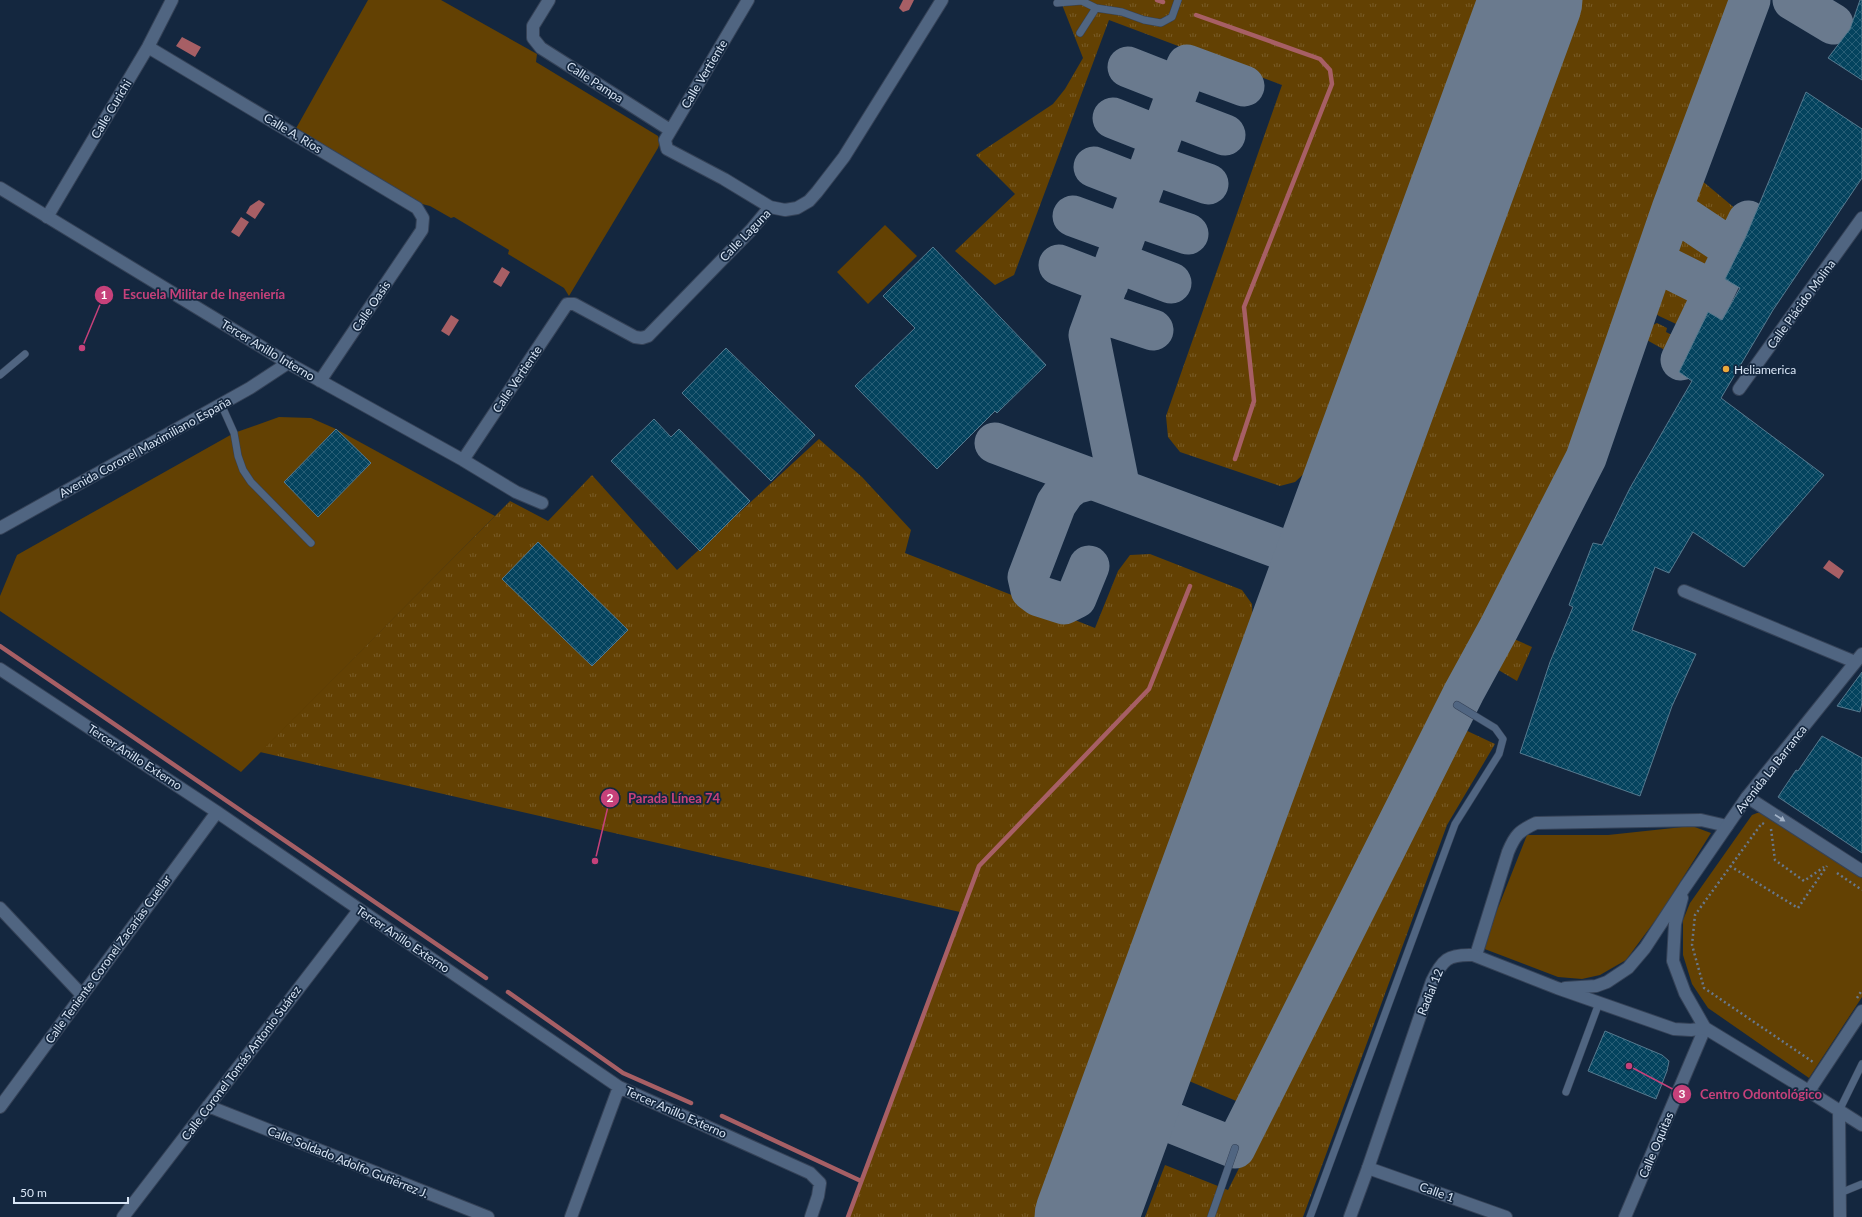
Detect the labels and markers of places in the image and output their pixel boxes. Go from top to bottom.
callout: Escuela Militar de Ingeniería [94,282,293,307]
place label: Heliamerica [1734,362,1796,377]
marker: Heliamerica [1721,364,1731,374]
callout: Parada Línea 74 [600,786,728,811]
callout: Centro Odontológico [1672,1081,1830,1106]

